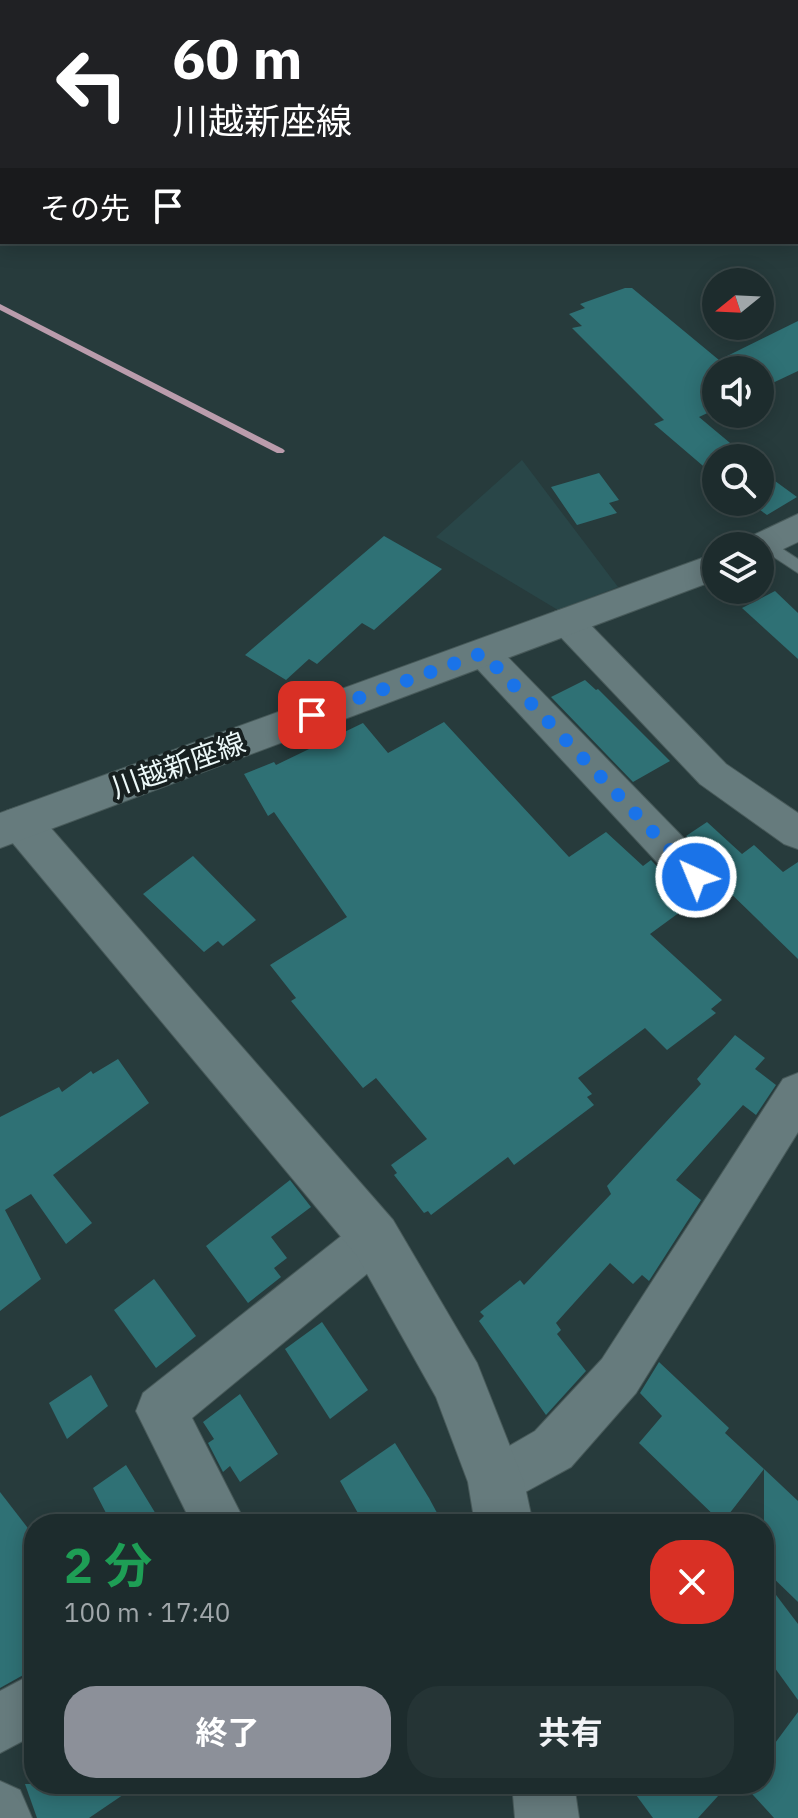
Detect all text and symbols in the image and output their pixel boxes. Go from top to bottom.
text: 60 m [172,22,302,94]
icon: left [40,32,144,136]
text: 川越新座線 [172,97,352,144]
icon: arrive [146,184,190,228]
text: その先 [40,188,130,227]
north arrow [702,268,774,340]
map controls [702,268,774,604]
button: sound [702,356,774,428]
button: search [702,444,774,516]
button: layers [702,532,774,604]
pin [278,681,346,749]
icon: arrive [290,693,334,737]
street label: 川越新座線 [106,723,250,806]
position arrow [654,835,738,919]
text: 2 分 [64,1534,152,1596]
button: close [650,1540,734,1624]
text: 100 m · 17:40 [64,1595,230,1629]
button: 終了 [64,1686,391,1778]
button: 共有 [407,1686,734,1778]

